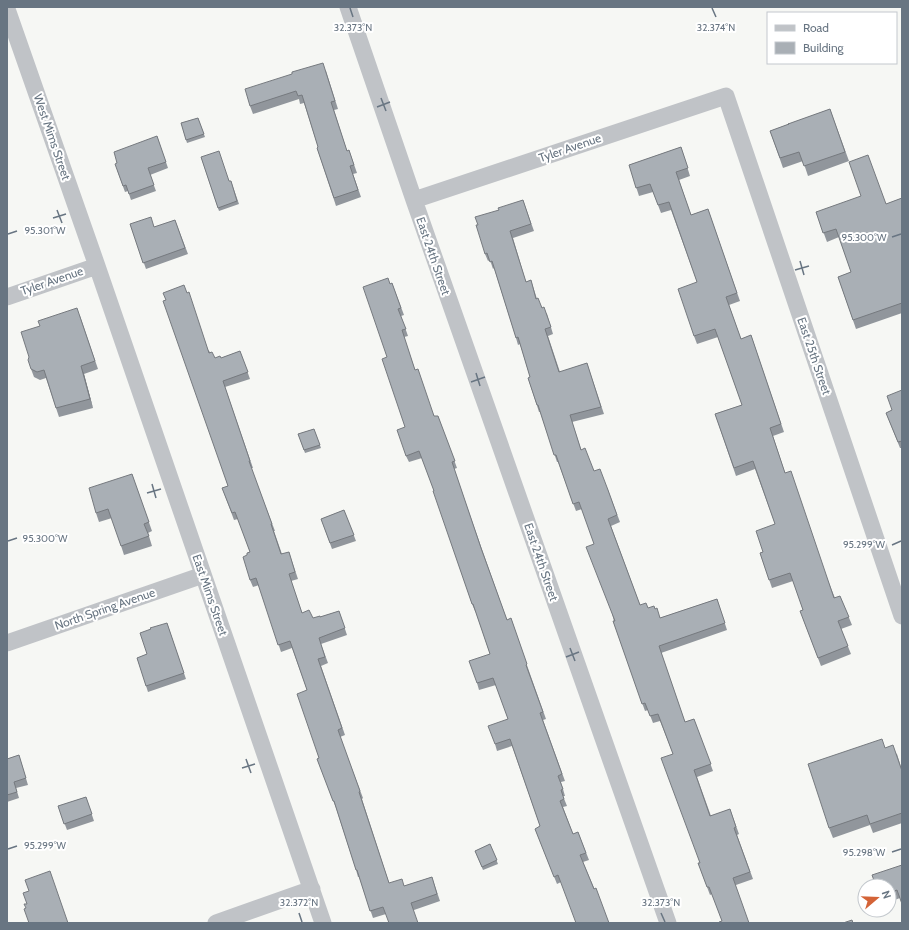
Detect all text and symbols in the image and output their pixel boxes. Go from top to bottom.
legend [767,12,897,64]
text: Road [803,20,829,35]
text: 32.373°N [334,21,372,34]
text: 32.374°N [697,21,735,34]
text: Building [803,40,845,55]
street label: West Mims Street [31,92,74,182]
street label: Tyler Avenue [537,130,603,165]
street label: East 24th Street [413,215,454,297]
text: 95.301°W [24,224,66,237]
text: 95.300°W [842,231,887,244]
street label: Tyler Avenue [19,263,85,298]
street label: East 25th Street [794,315,835,397]
street label: East 24th Street [521,521,562,603]
text: 95.300°W [23,532,68,545]
text: 95.299°W [843,538,886,551]
street label: East Mims Street [189,552,231,638]
street label: North Spring Avenue [53,584,157,633]
text: 95.299°W [24,839,67,852]
text: 95.298°W [843,846,886,859]
north arrow [857,878,897,918]
text: N [879,889,894,901]
text: 32.372°N [280,896,318,909]
text: 32.373°N [642,896,680,909]

